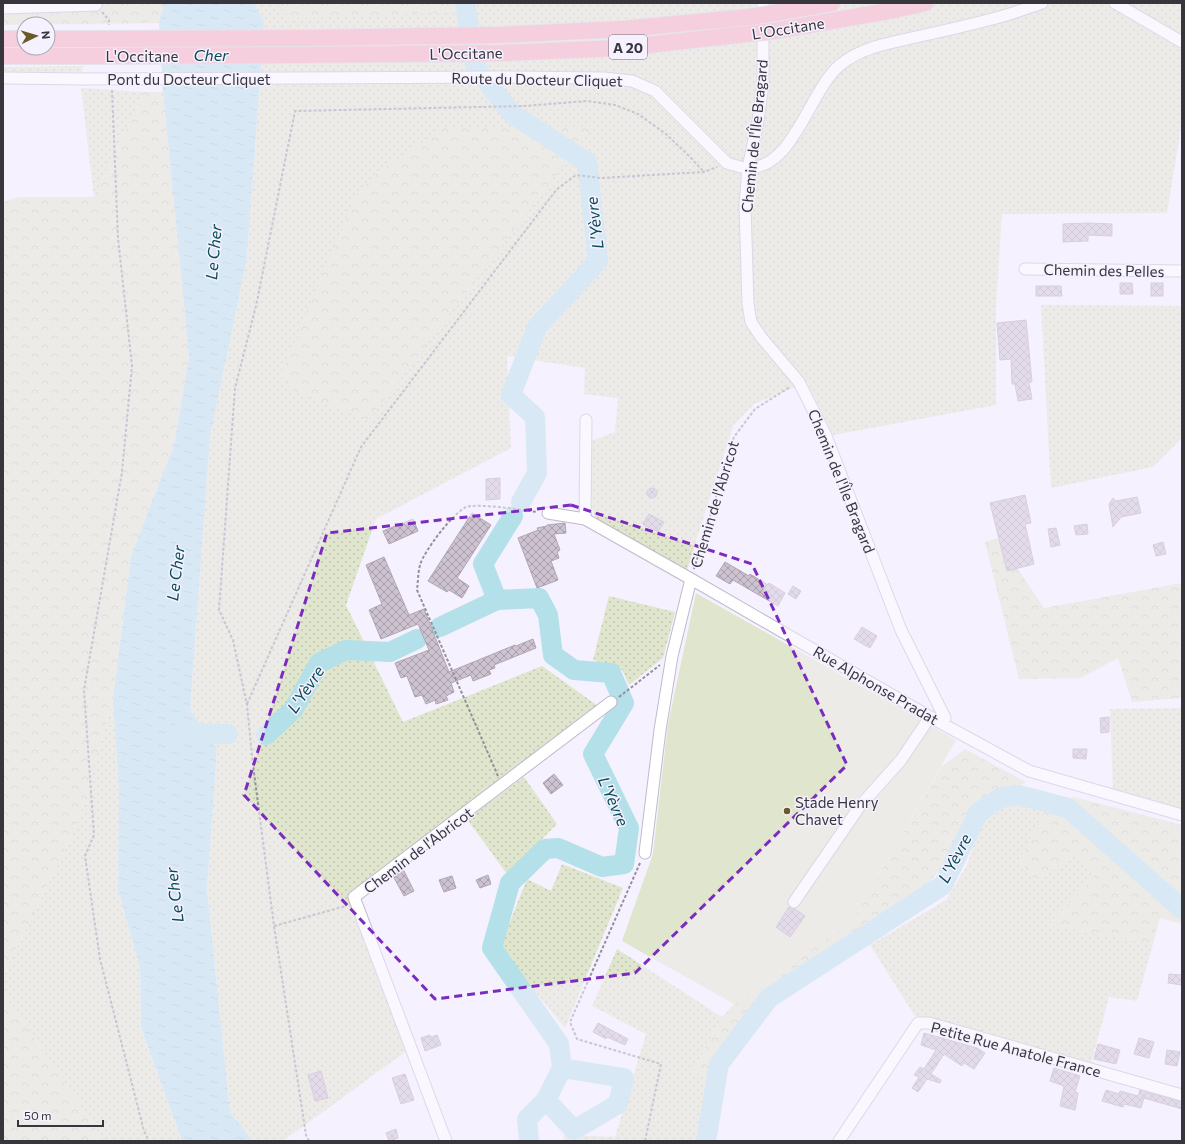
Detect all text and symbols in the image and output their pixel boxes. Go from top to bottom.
street label: L'Occitane [751,13,826,43]
north arrow [16,16,56,56]
text: N [40,30,53,40]
road number: A 20 [609,35,647,59]
street label: L'Occitane [429,43,503,63]
water label: Cher [194,45,229,64]
street label: L'Occitane [105,47,179,65]
street label: Chemin de l'Île Bragard [736,58,771,213]
street label: Route du Docteur Cliquet [451,69,623,89]
street label: Pont du Docteur Cliquet [107,70,271,88]
water label: L'Yèvre [581,195,607,250]
water label: Le Cher [201,223,225,281]
street label: Chemin des Pelles [1043,260,1165,280]
street label: Chemin de l'Île Bragard [805,406,880,556]
street label: Chemin de l'Abricot [686,438,742,570]
water label: Le Cher [162,544,188,602]
street label: Rue Alphonse Pradat [810,642,942,728]
water label: L'Yèvre [282,661,328,716]
water label: L'Yèvre [595,773,634,829]
place label: Stade Henry Chavet [795,793,879,828]
street label: Chemin de l'Abricot [360,803,476,897]
marker: Stade Henry Chavet [782,806,792,816]
water label: L'Yèvre [933,830,975,886]
water label: Le Cher [161,866,187,924]
street label: Petite Rue Anatole France [929,1018,1103,1080]
scale bar [18,1102,103,1128]
text: 50 m [24,1108,52,1122]

